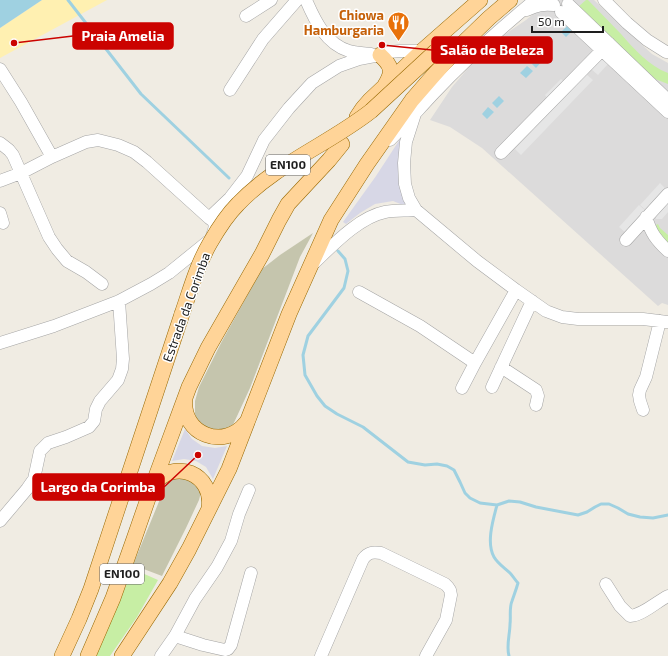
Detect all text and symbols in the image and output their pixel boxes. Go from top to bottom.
place label: Chiowa Hamburgaria [304,7,384,38]
scale bar [532,8,603,34]
restaurant icon: Chiowa Hamburgaria [386,9,412,42]
text: 50 m [538,14,565,28]
callout: Praia Amelia [73,23,173,49]
text: Praia Amelia [82,27,164,44]
callout: Salão de Beleza [432,37,552,63]
text: Salão de Beleza [440,41,544,58]
road number: EN100 [266,155,310,175]
street label: Estrada da Corimba [159,250,213,364]
callout: Largo da Corimba [33,474,164,500]
text: Largo da Corimba [40,478,156,495]
road number: EN100 [100,564,144,584]

